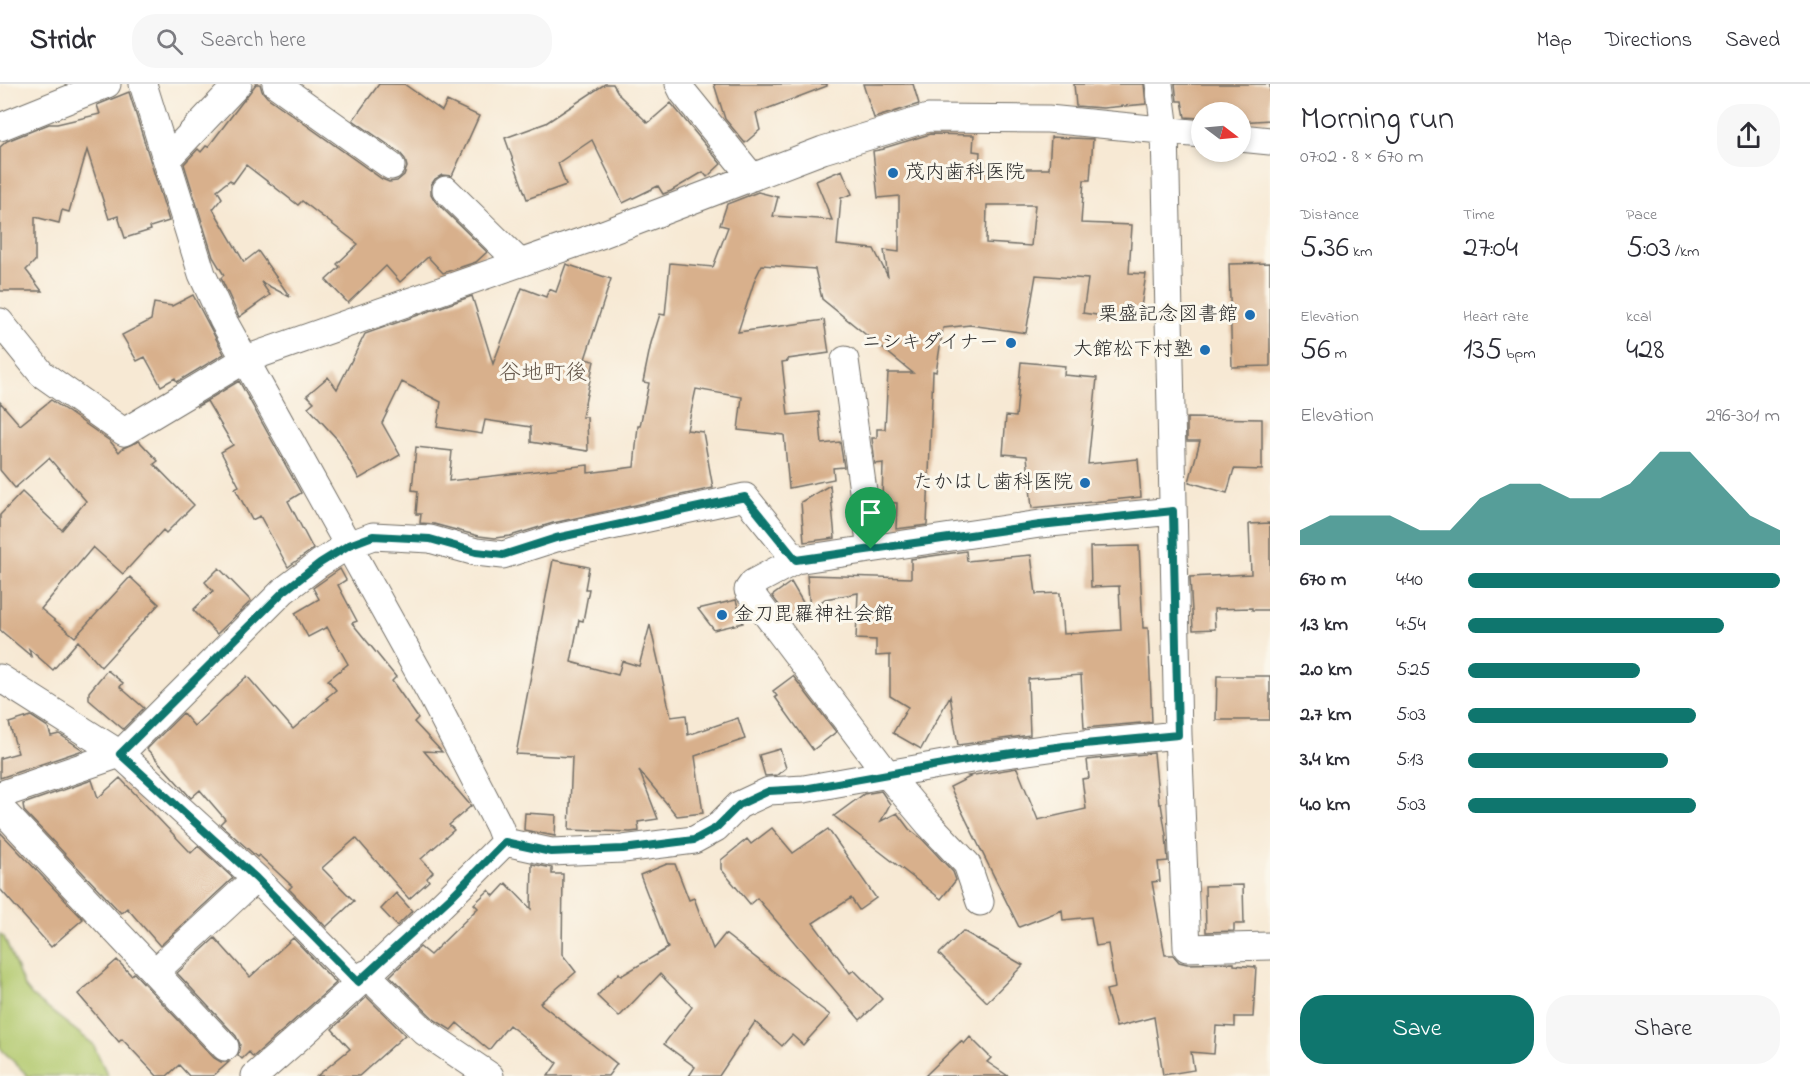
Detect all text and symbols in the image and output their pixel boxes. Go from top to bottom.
search box [132,14,552,68]
text: Stridr [30,21,96,62]
icon: search [153,25,186,58]
text: Search here [201,25,306,57]
text: Map [1536,26,1572,56]
text: Directions [1605,26,1692,56]
text: Saved [1725,26,1780,56]
text: Morning run [1300,96,1454,144]
north arrow [1191,102,1251,162]
map controls [1191,102,1251,162]
button: share [1717,104,1780,167]
text: 07:02 · 8 × 670 m [1300,143,1424,172]
place label: 茂内歯科医院 [905,159,1025,188]
marker: 茂内歯科医院 [886,166,900,180]
text: Distance [1300,203,1359,227]
text: Time [1463,203,1495,227]
text: Pace [1626,203,1657,227]
text: 5.36 [1300,227,1349,271]
text: 27:04 [1463,227,1518,271]
text: 5:03 [1626,227,1671,271]
text: km [1349,240,1372,264]
text: /km [1671,240,1699,264]
place label: 栗盛記念図書館 [1098,301,1238,330]
text: Elevation [1300,305,1359,329]
text: Heart rate [1463,305,1529,329]
text: kcal [1626,305,1651,329]
marker: 栗盛記念図書館 [1243,308,1257,322]
place label: ニシキダイナー [861,329,999,358]
text: 56 [1300,329,1330,373]
text: 135 [1463,329,1502,373]
text: 428 [1626,329,1665,373]
marker: ニシキダイナー [1004,336,1018,350]
place label: 大館松下村塾 [1073,336,1193,365]
text: m [1330,342,1347,366]
text: bpm [1502,342,1536,366]
marker: 大館松下村塾 [1198,343,1212,357]
district label: 谷地町後 [499,358,587,390]
text: Elevation [1300,402,1374,431]
text: 296–301 m [1706,402,1780,431]
place label: たかはし歯科医院 [913,469,1073,498]
marker: たかはし歯科医院 [1078,476,1092,490]
pin [845,487,896,549]
icon: arrive [854,496,887,529]
text: 670 m [1300,566,1346,595]
text: 4:40 [1396,566,1423,595]
place label: 金刀毘羅神社会館 [734,601,894,630]
marker: 金刀毘羅神社会館 [715,608,729,622]
text: 1.3 km [1300,611,1348,640]
text: 4:54 [1396,611,1426,640]
text: 2.0 km [1300,656,1352,685]
text: 5:25 [1396,656,1431,685]
text: 2.7 km [1300,701,1352,730]
text: 5:03 [1396,701,1426,730]
text: 3.4 km [1300,746,1350,775]
text: 5:13 [1396,746,1424,775]
text: 4.0 km [1300,791,1350,820]
text: 5:03 [1396,791,1426,820]
button: Save [1300,995,1534,1064]
button: Share [1546,995,1780,1064]

